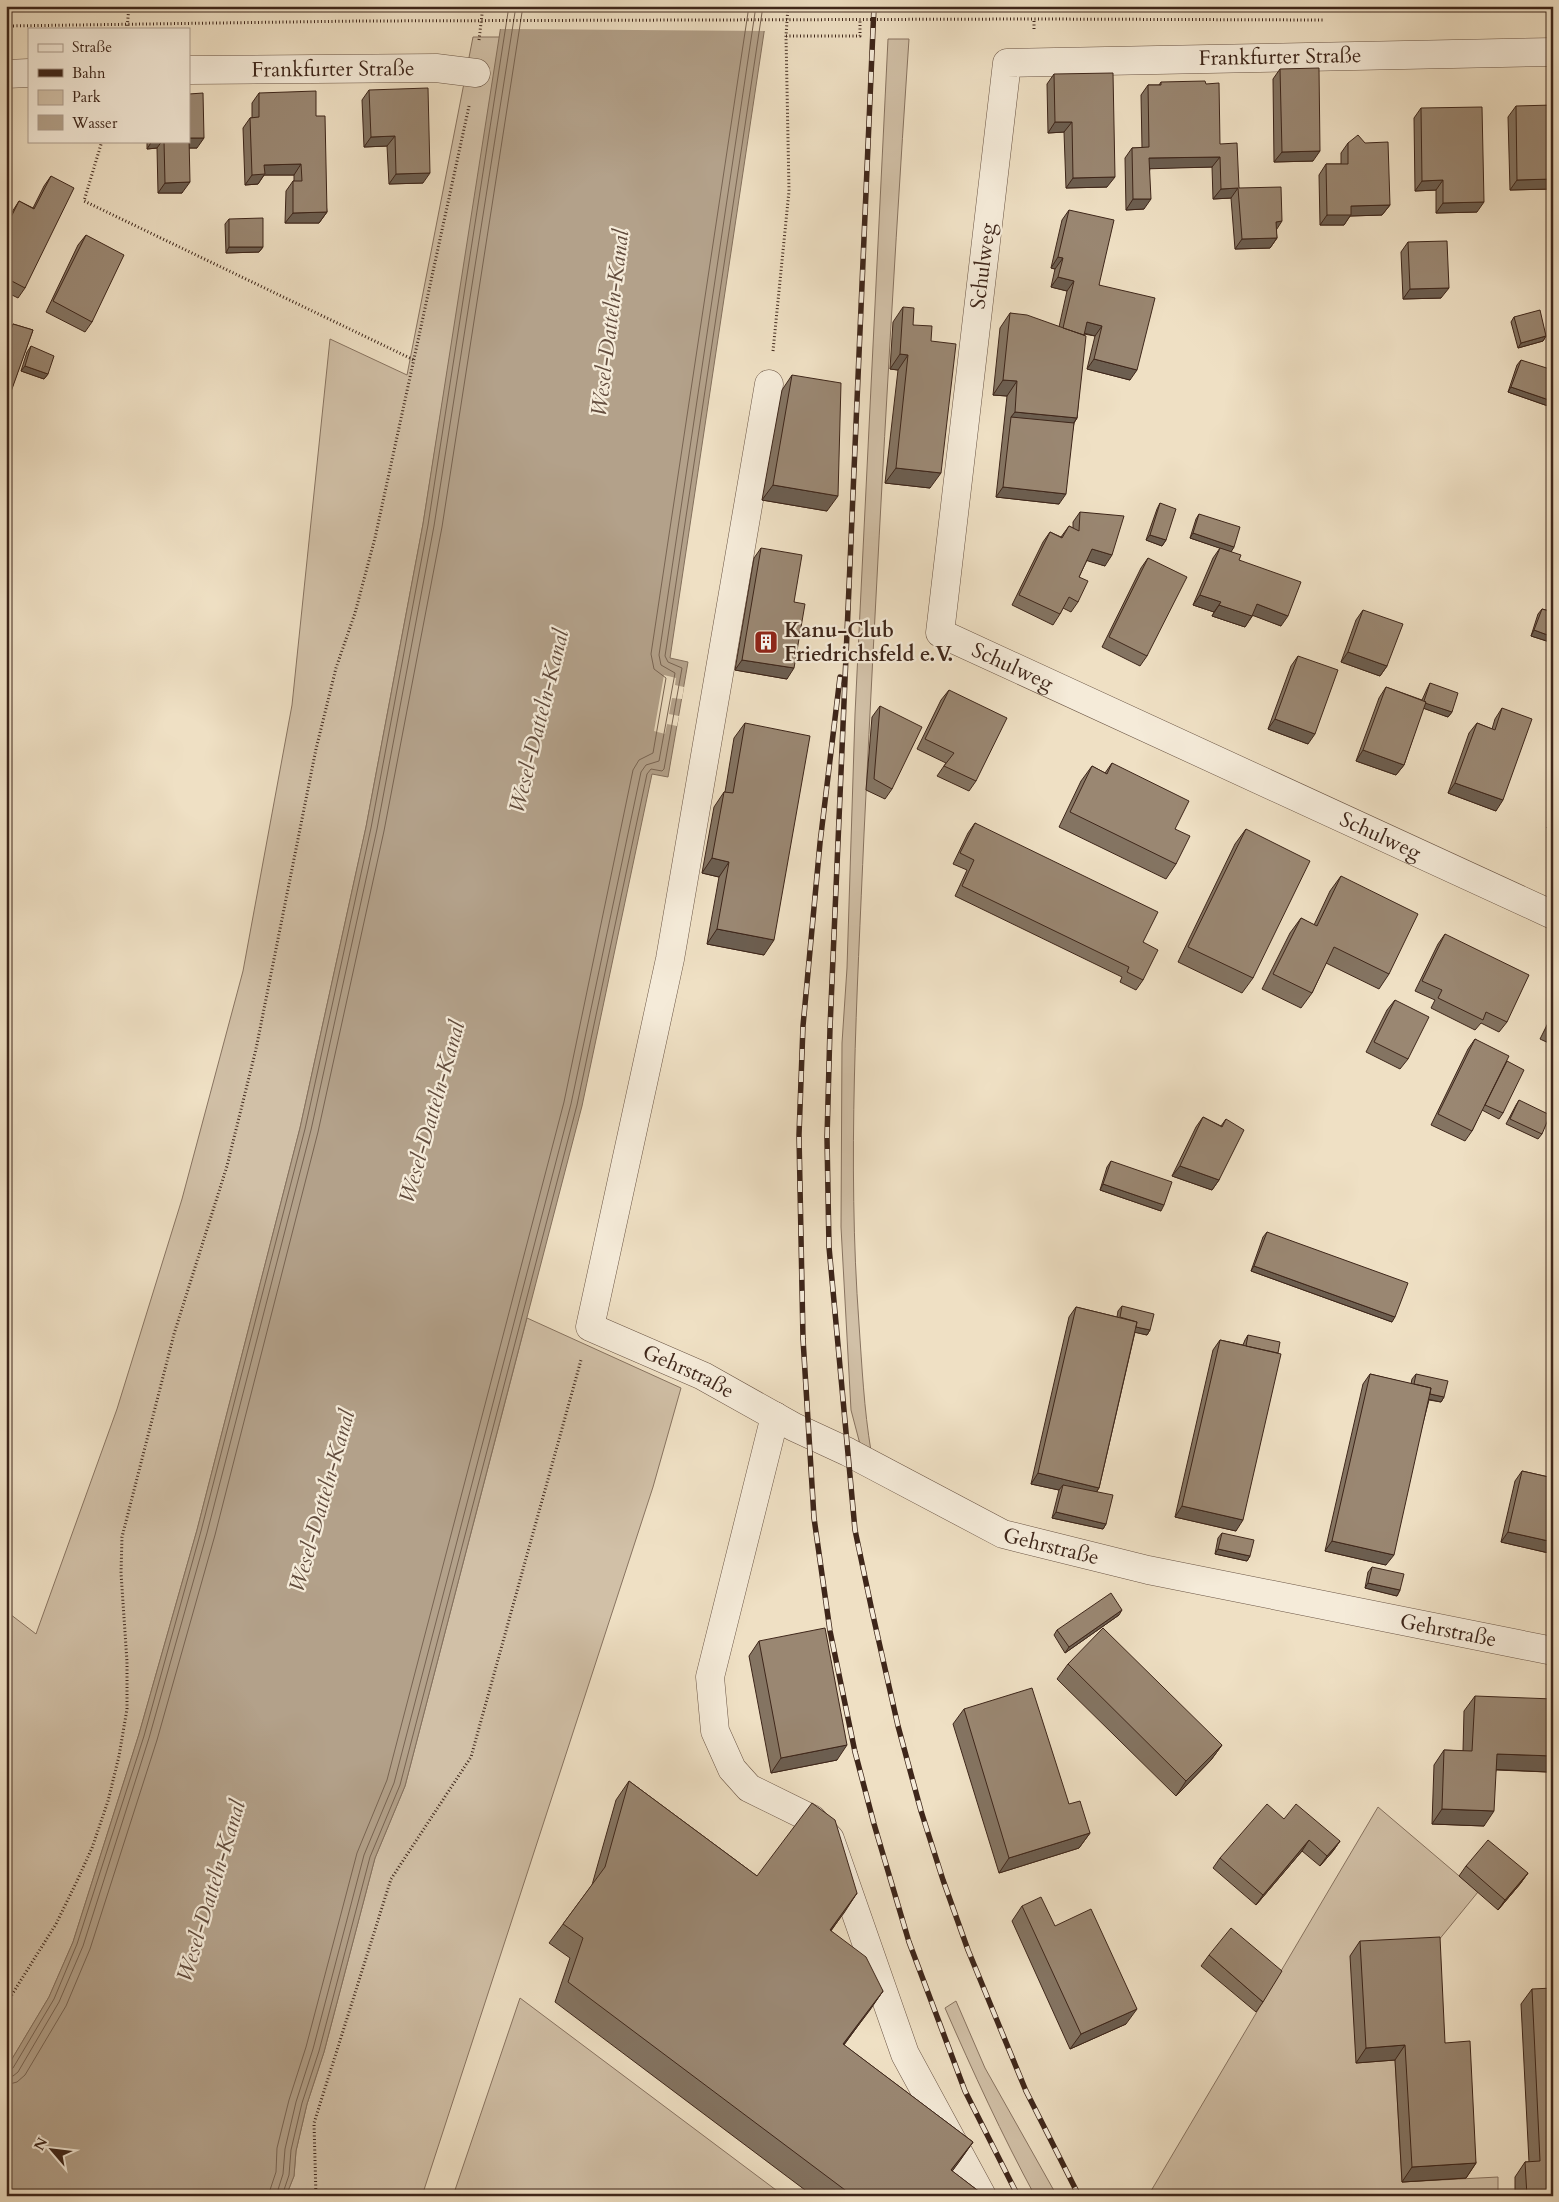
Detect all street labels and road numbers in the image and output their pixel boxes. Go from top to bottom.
street label: Frankfurter Straße [1198,41,1362,73]
street label: Frankfurter Straße [251,54,415,84]
street label: Schulweg [963,221,1003,311]
street label: Schulweg [967,635,1058,698]
street label: Schulweg [1335,804,1426,867]
street label: Gehrstraße [638,1337,739,1405]
street label: Gehrstraße [1000,1520,1102,1572]
street label: Gehrstraße [1397,1606,1499,1654]

